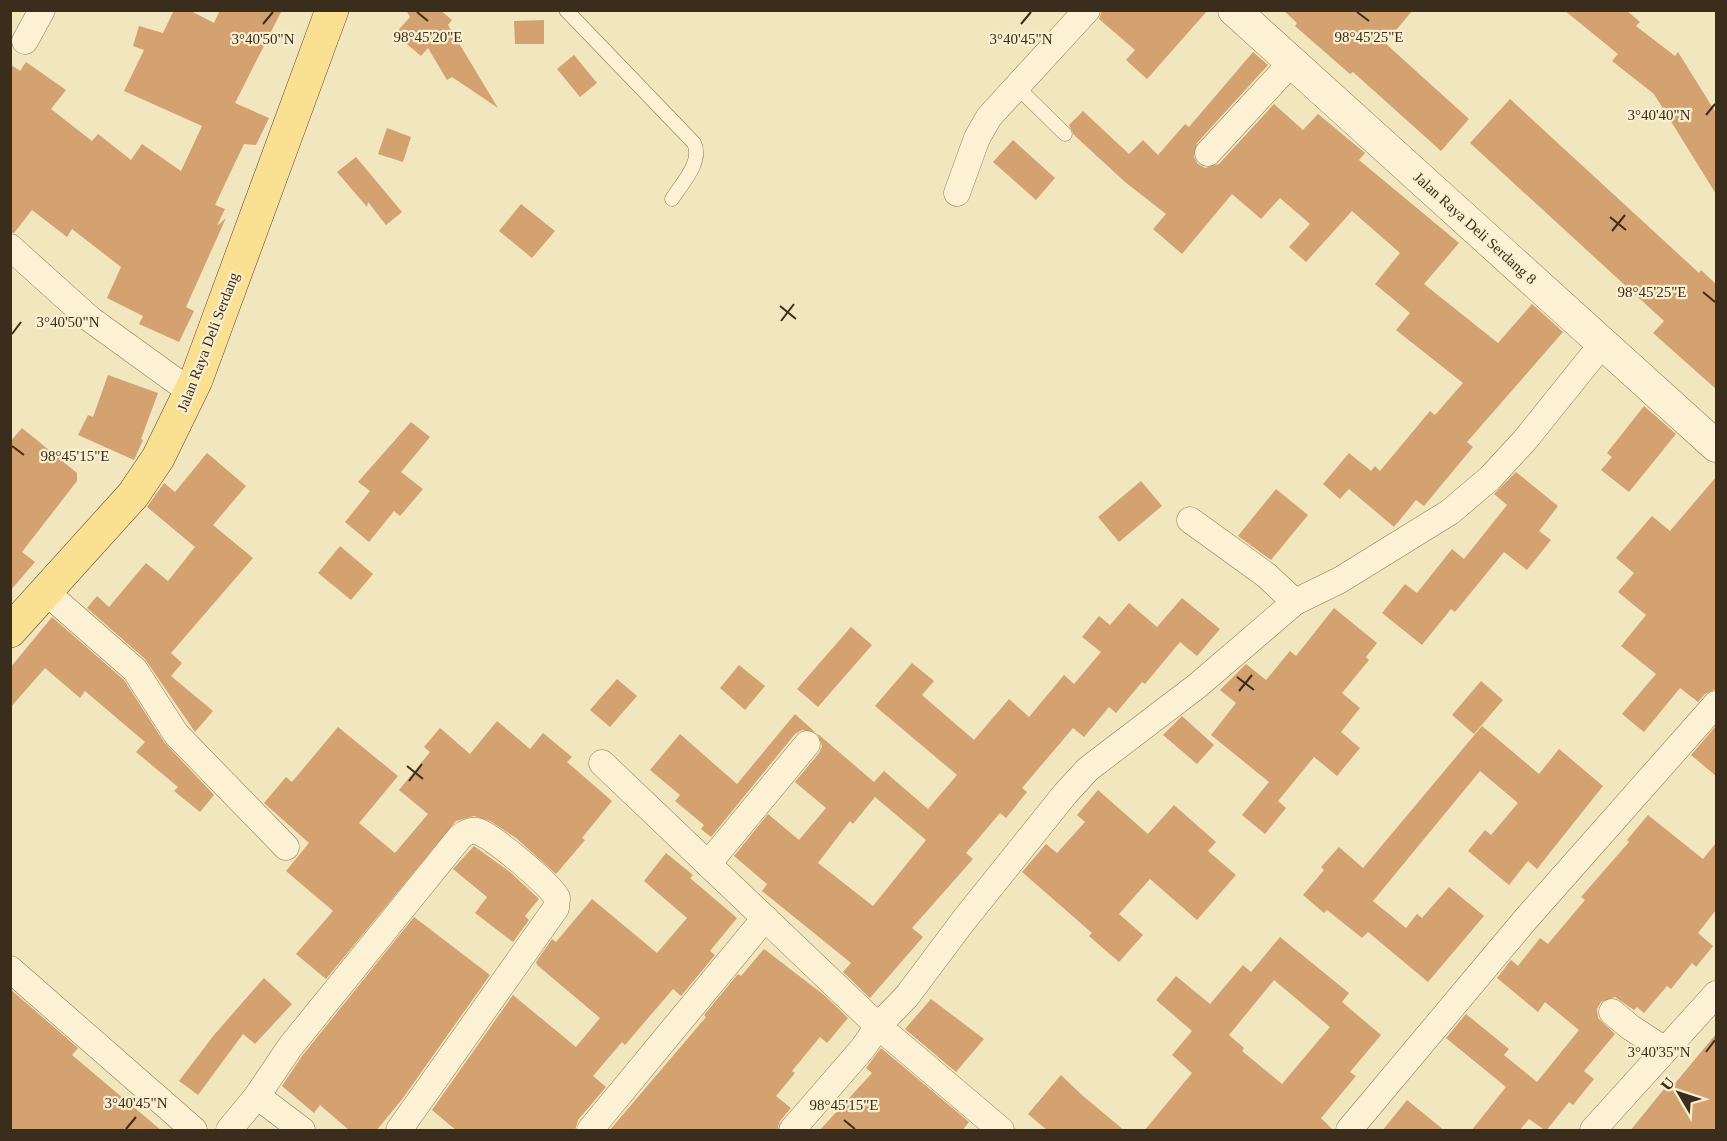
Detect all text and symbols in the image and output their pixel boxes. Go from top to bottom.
text: 98°45'20"E [394,29,463,45]
text: 98°45'25"E [1335,29,1404,45]
text: 3°40'50"N [231,31,295,47]
text: 3°40'45"N [989,31,1053,47]
text: 3°40'40"N [1627,107,1691,123]
street label: Jalan Raya Deli Serdang 8 [1411,169,1539,287]
street label: Jalan Raya Deli Serdang [174,270,242,414]
text: 98°45'25"E [1618,284,1687,300]
text: 3°40'50"N [36,314,100,330]
text: 98°45'15"E [41,448,110,464]
text: 3°40'35"N [1627,1044,1691,1060]
north arrow [1649,1063,1709,1123]
text: U [1657,1074,1678,1094]
text: 3°40'45"N [104,1095,168,1111]
text: 98°45'15"E [810,1097,879,1113]

